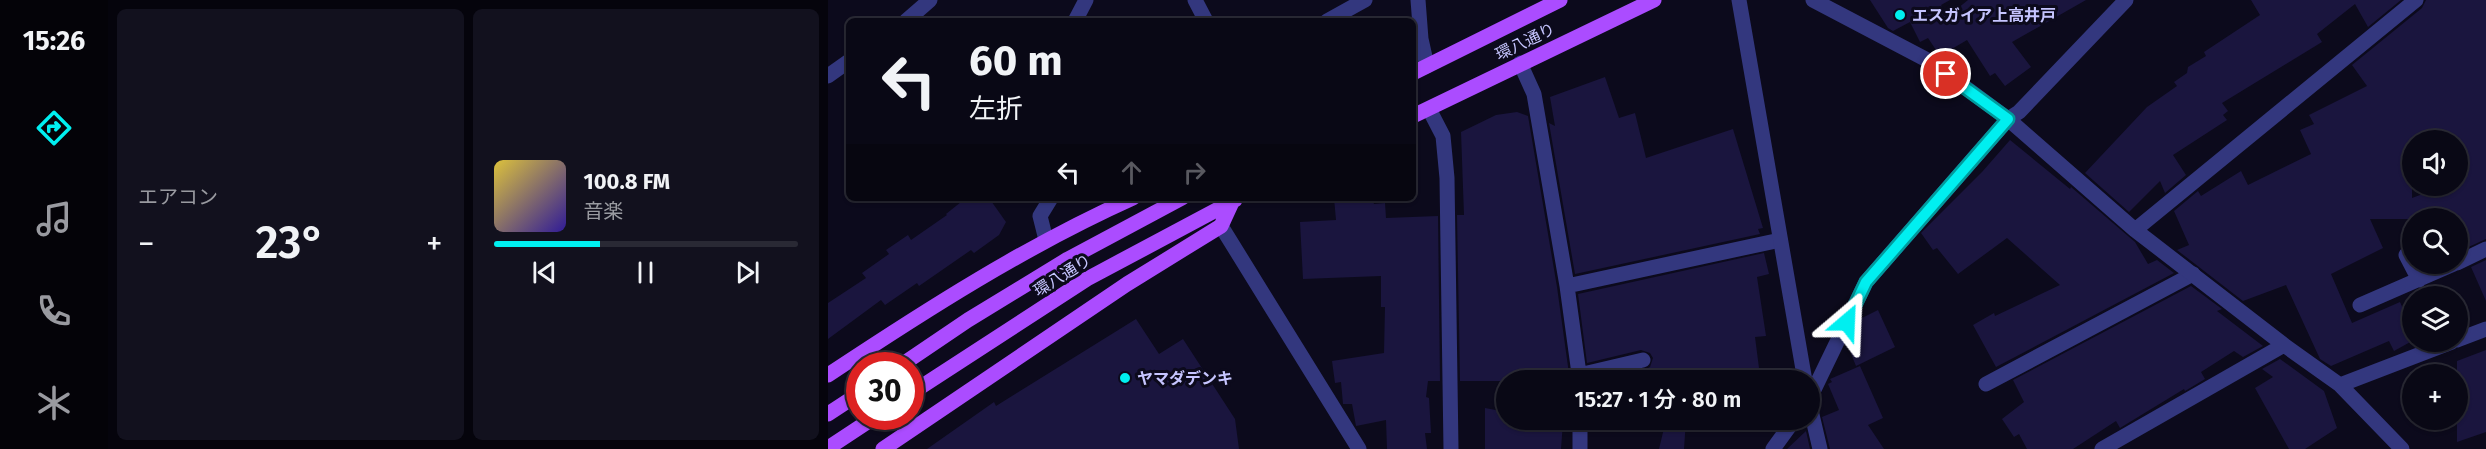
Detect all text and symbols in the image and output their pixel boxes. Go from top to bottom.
place label: エスガイア上高井戸 [1912,6,2056,25]
marker: エスガイア上高井戸 [1893,8,1907,22]
street label: 環八通り [1492,19,1558,64]
text: 15:26 [23,25,85,57]
text: 60 m [969,36,1063,86]
icon: left [870,42,948,120]
pin [1920,48,1971,99]
icon: arrive [1929,57,1962,90]
text: 左折 [969,93,1023,125]
icon: directions [33,107,75,149]
map controls [2402,130,2468,430]
button: sound [2402,130,2468,196]
icon: left [1052,156,1085,189]
icon: ahead [1115,156,1148,189]
icon: right [1178,156,1211,189]
text: 100.8 FM [584,168,670,195]
text: エアコン [138,185,218,209]
icon: music [33,198,75,240]
text: 音楽 [584,199,624,223]
button: search [2402,208,2468,274]
text: 23° [256,216,325,270]
text: − [138,224,155,264]
text: + [426,224,443,264]
street label: 環八通り [1030,250,1094,300]
icon: previous [528,256,561,289]
icon: pause [629,256,662,289]
icon: next [731,256,764,289]
button: layers [2402,286,2468,352]
icon: phone [33,290,75,332]
position arrow [1815,290,1879,354]
speed limit sign: 30 [846,352,924,430]
button: + [2402,364,2468,430]
place label: ヤマダデンキ [1137,369,1233,388]
marker: ヤマダデンキ [1118,371,1132,385]
icon: climate [33,382,75,424]
text: 15:27 · 1 分 · 80 m [1575,386,1741,413]

